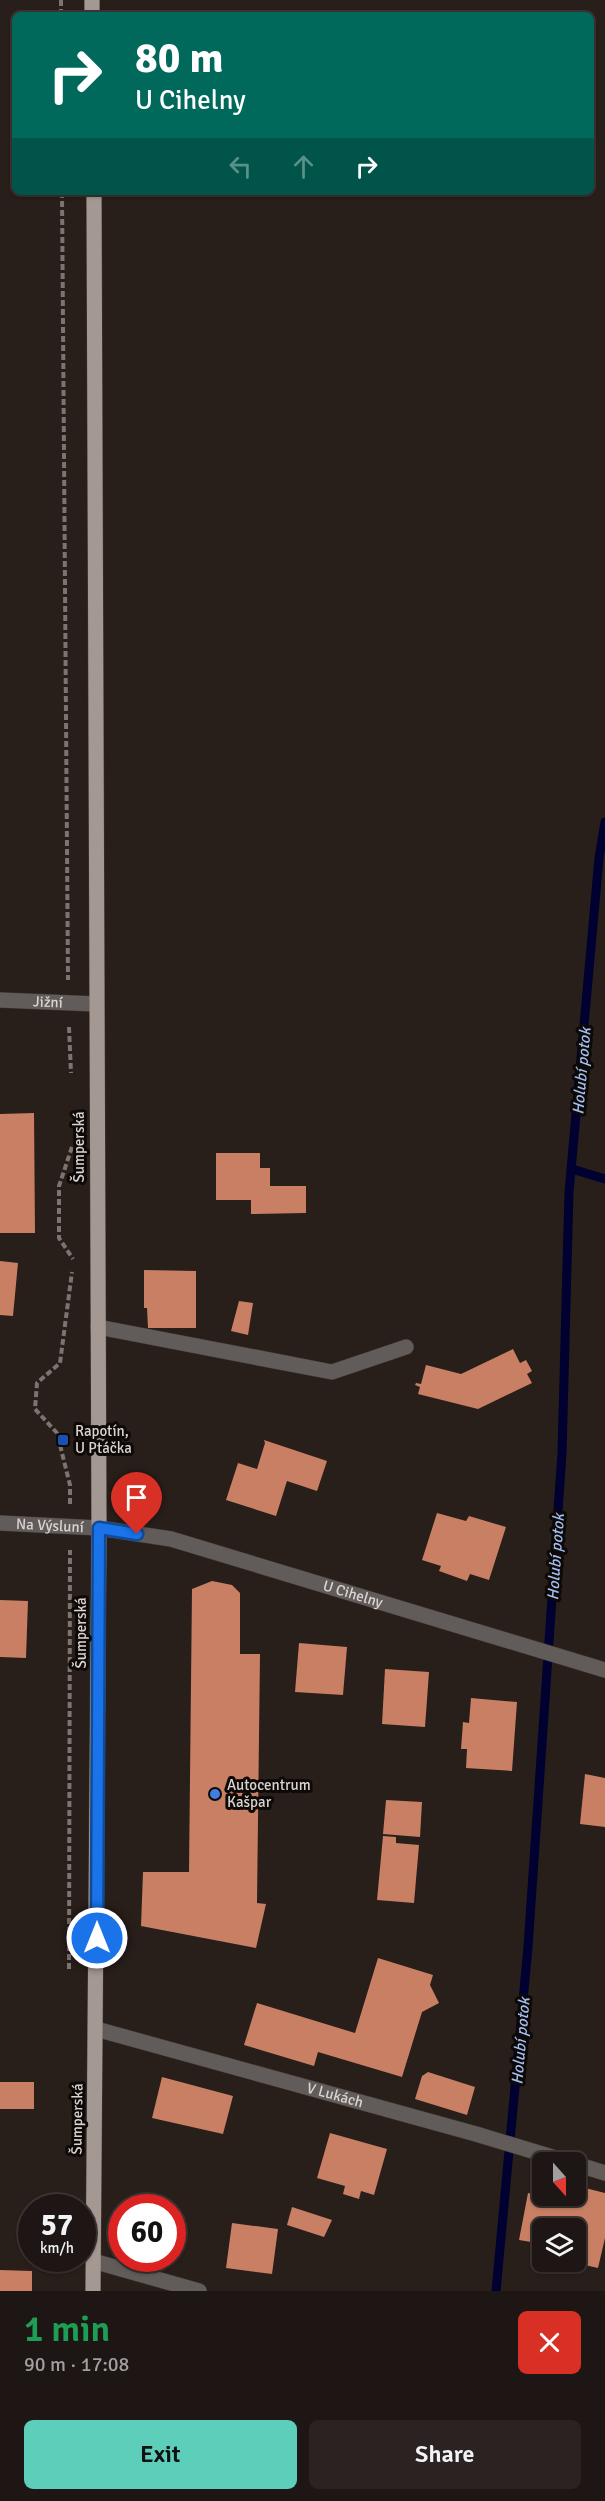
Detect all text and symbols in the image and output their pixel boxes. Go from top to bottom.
text: 80 m [135,33,224,84]
icon: right [36,36,114,114]
text: U Cihelny [135,84,246,117]
icon: left [224,150,257,183]
icon: ahead [287,150,320,183]
icon: right [350,150,383,183]
street label: Jižní [33,992,63,1012]
water label: Holubí potok [568,1025,596,1115]
street label: Šumperská [69,1111,88,1183]
place label: Rapotín, U Ptáčka [75,1422,132,1457]
marker: Rapotín, U Ptáčka [56,1433,70,1447]
pin [111,1472,162,1534]
icon: arrive [120,1481,153,1514]
water label: Holubí potok [543,1511,569,1601]
street label: Na Výsluní [16,1515,84,1536]
street label: U Cihelny [321,1576,385,1611]
street label: Šumperská [71,1597,90,1669]
place label: Autocentrum Kašpar [227,1776,311,1811]
marker: Autocentrum Kašpar [208,1787,222,1801]
position arrow [65,1906,129,1970]
water label: Holubí potok [507,1995,535,2085]
street label: V Lukách [305,2079,365,2111]
street label: Šumperská [66,2083,87,2155]
north arrow [532,2152,586,2206]
map controls [532,2152,586,2272]
speed limit sign: 60 [108,2194,186,2272]
text: 57 [41,2207,73,2244]
button: layers [532,2218,586,2272]
text: km/h [40,2239,74,2257]
text: 1 min [24,2307,110,2352]
button: close [518,2311,581,2374]
text: 90 m · 17:08 [24,2352,129,2377]
button: Exit [24,2420,297,2489]
button: Share [309,2420,581,2489]

